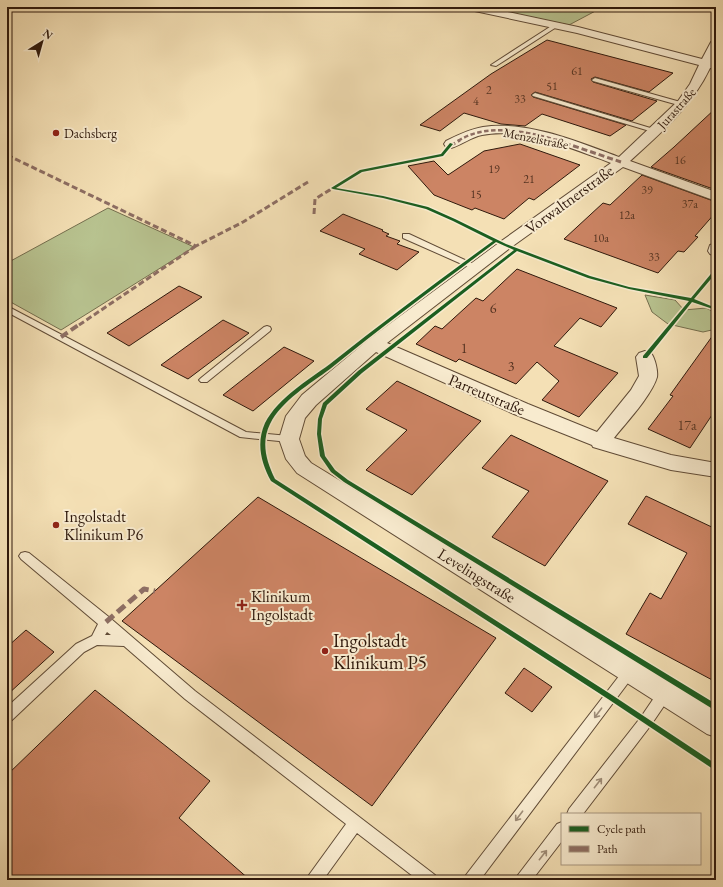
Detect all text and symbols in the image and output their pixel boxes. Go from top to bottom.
north arrow [22,22,62,62]
text: N [40,26,56,42]
house number: 61 [571,63,583,79]
house number: 51 [546,78,558,94]
house number: 2 [486,82,492,98]
street label: Jurastraße [653,84,699,133]
house number: 33 [514,91,526,107]
house number: 4 [473,93,479,109]
street label: Menzelstraße [502,124,570,153]
place label: Dachsberg [64,125,117,142]
marker: Dachsberg [51,128,61,138]
house number: 16 [674,152,686,168]
street label: Vorwaltnerstraße [521,160,618,239]
house number: 19 [488,161,500,177]
house number: 21 [523,171,535,187]
house number: 39 [641,182,653,198]
house number: 15 [470,186,482,202]
house number: 37a [682,196,698,212]
house number: 12a [619,207,635,223]
house number: 10a [593,230,609,246]
house number: 33 [648,249,660,265]
house number: 6 [490,299,497,317]
house number: 1 [461,339,467,357]
house number: 3 [508,357,515,375]
street label: Parreutstraße [445,369,528,420]
house number: 17a [677,416,697,434]
place label: Ingolstadt Klinikum P6 [64,506,143,545]
marker: Ingolstadt Klinikum P6 [51,520,61,530]
street label: Levelingstraße [434,543,520,608]
place label: Klinikum Ingolstadt [251,586,313,625]
marker: Klinikum Ingolstadt [236,599,248,611]
place label: Ingolstadt Klinikum P5 [333,628,427,675]
marker: Ingolstadt Klinikum P5 [320,646,330,656]
one-way arrow [593,707,602,718]
one-way arrow [593,778,602,789]
one-way arrow [515,811,523,822]
legend [561,813,701,865]
text: Cycle path [597,821,646,837]
text: Path [597,841,618,857]
one-way arrow [538,849,547,860]

